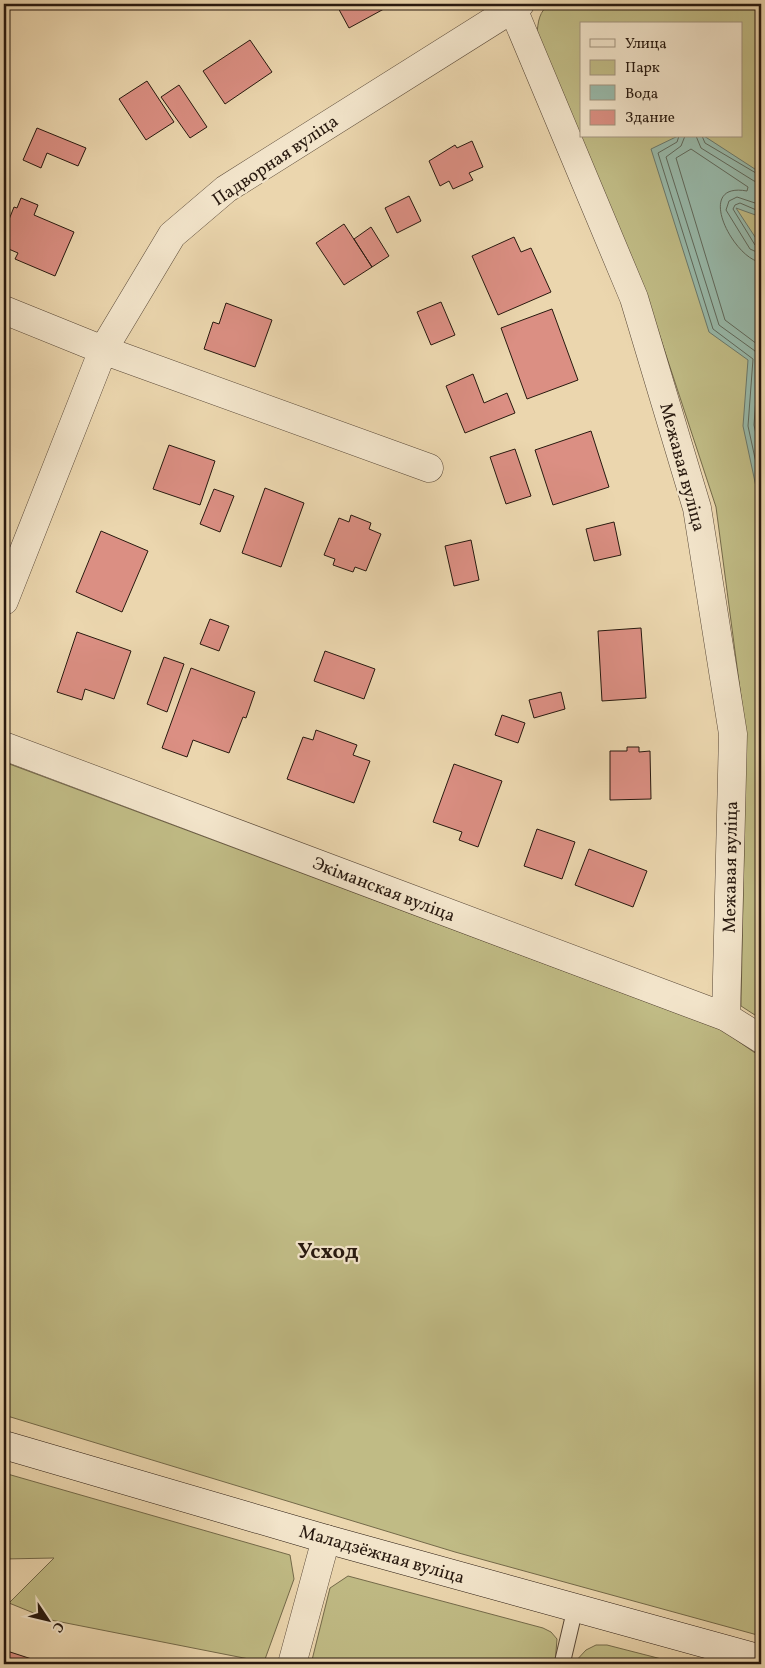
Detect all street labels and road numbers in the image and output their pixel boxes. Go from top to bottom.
street label: Падворная вуліца [208,110,344,213]
street label: Межавая вуліца [652,400,711,535]
street label: Межавая вуліца [718,801,745,933]
street label: Экіманская вуліца [309,852,458,929]
street label: Маладзёжная вуліца [296,1520,467,1591]

